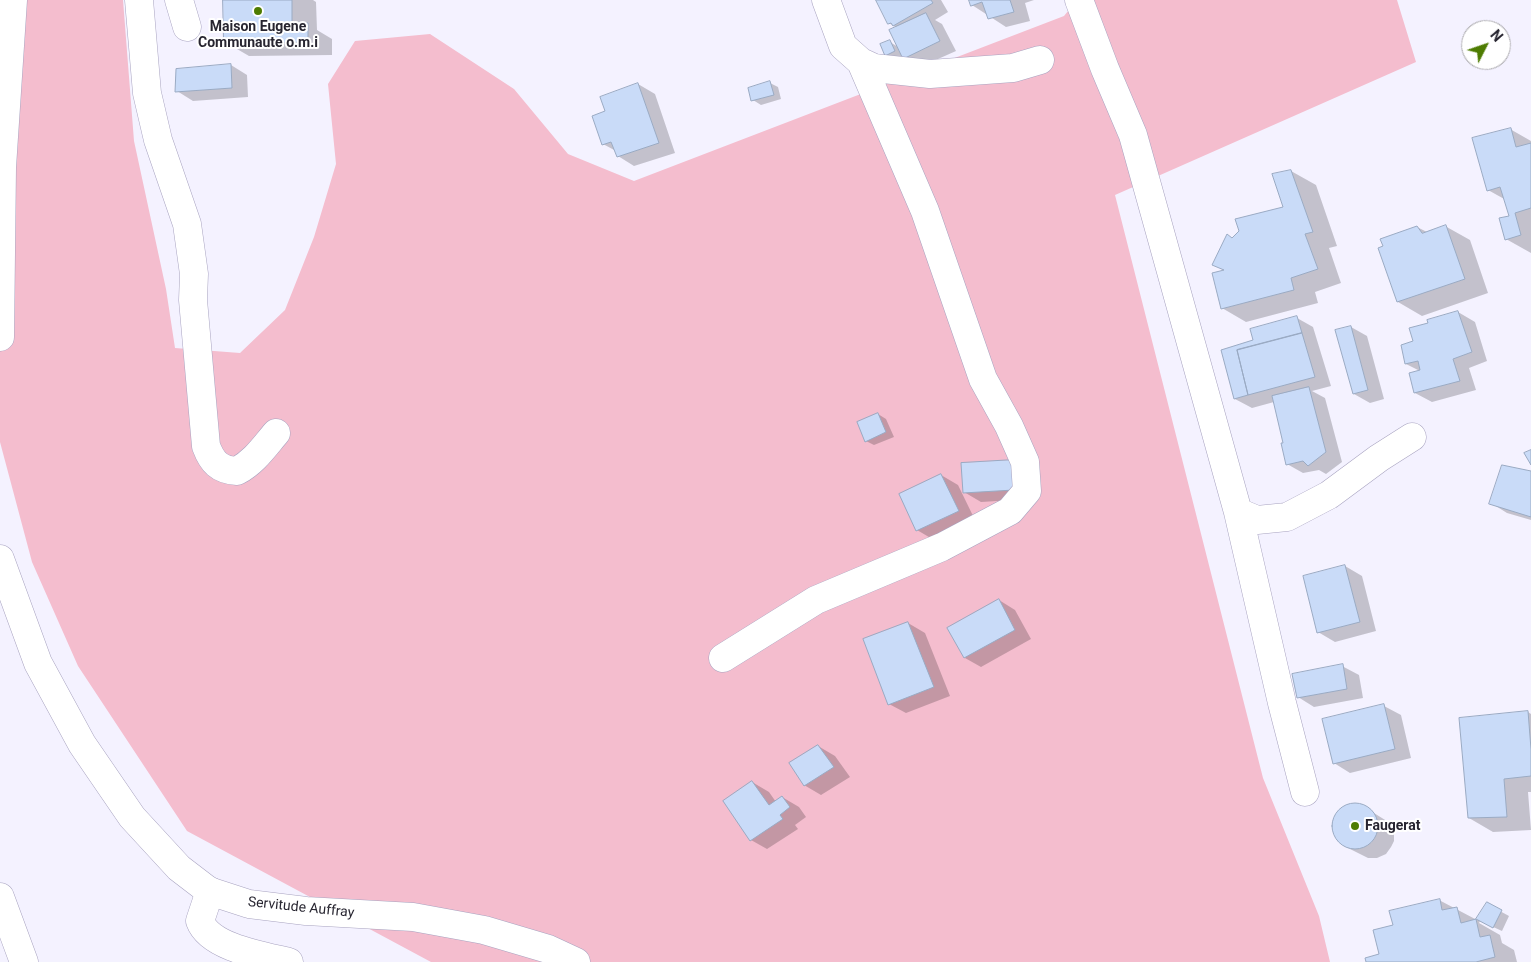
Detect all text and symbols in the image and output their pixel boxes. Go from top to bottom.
marker: Maison Eugene Communaute o.m.i [252,5,264,17]
place label: Maison Eugene Communaute o.m.i [198,19,318,52]
north arrow [1461,20,1511,70]
text: N [1487,27,1506,45]
place label: Faugerat [1365,818,1420,834]
marker: Faugerat [1349,820,1361,832]
street label: Servitude Auffray [247,894,355,922]

